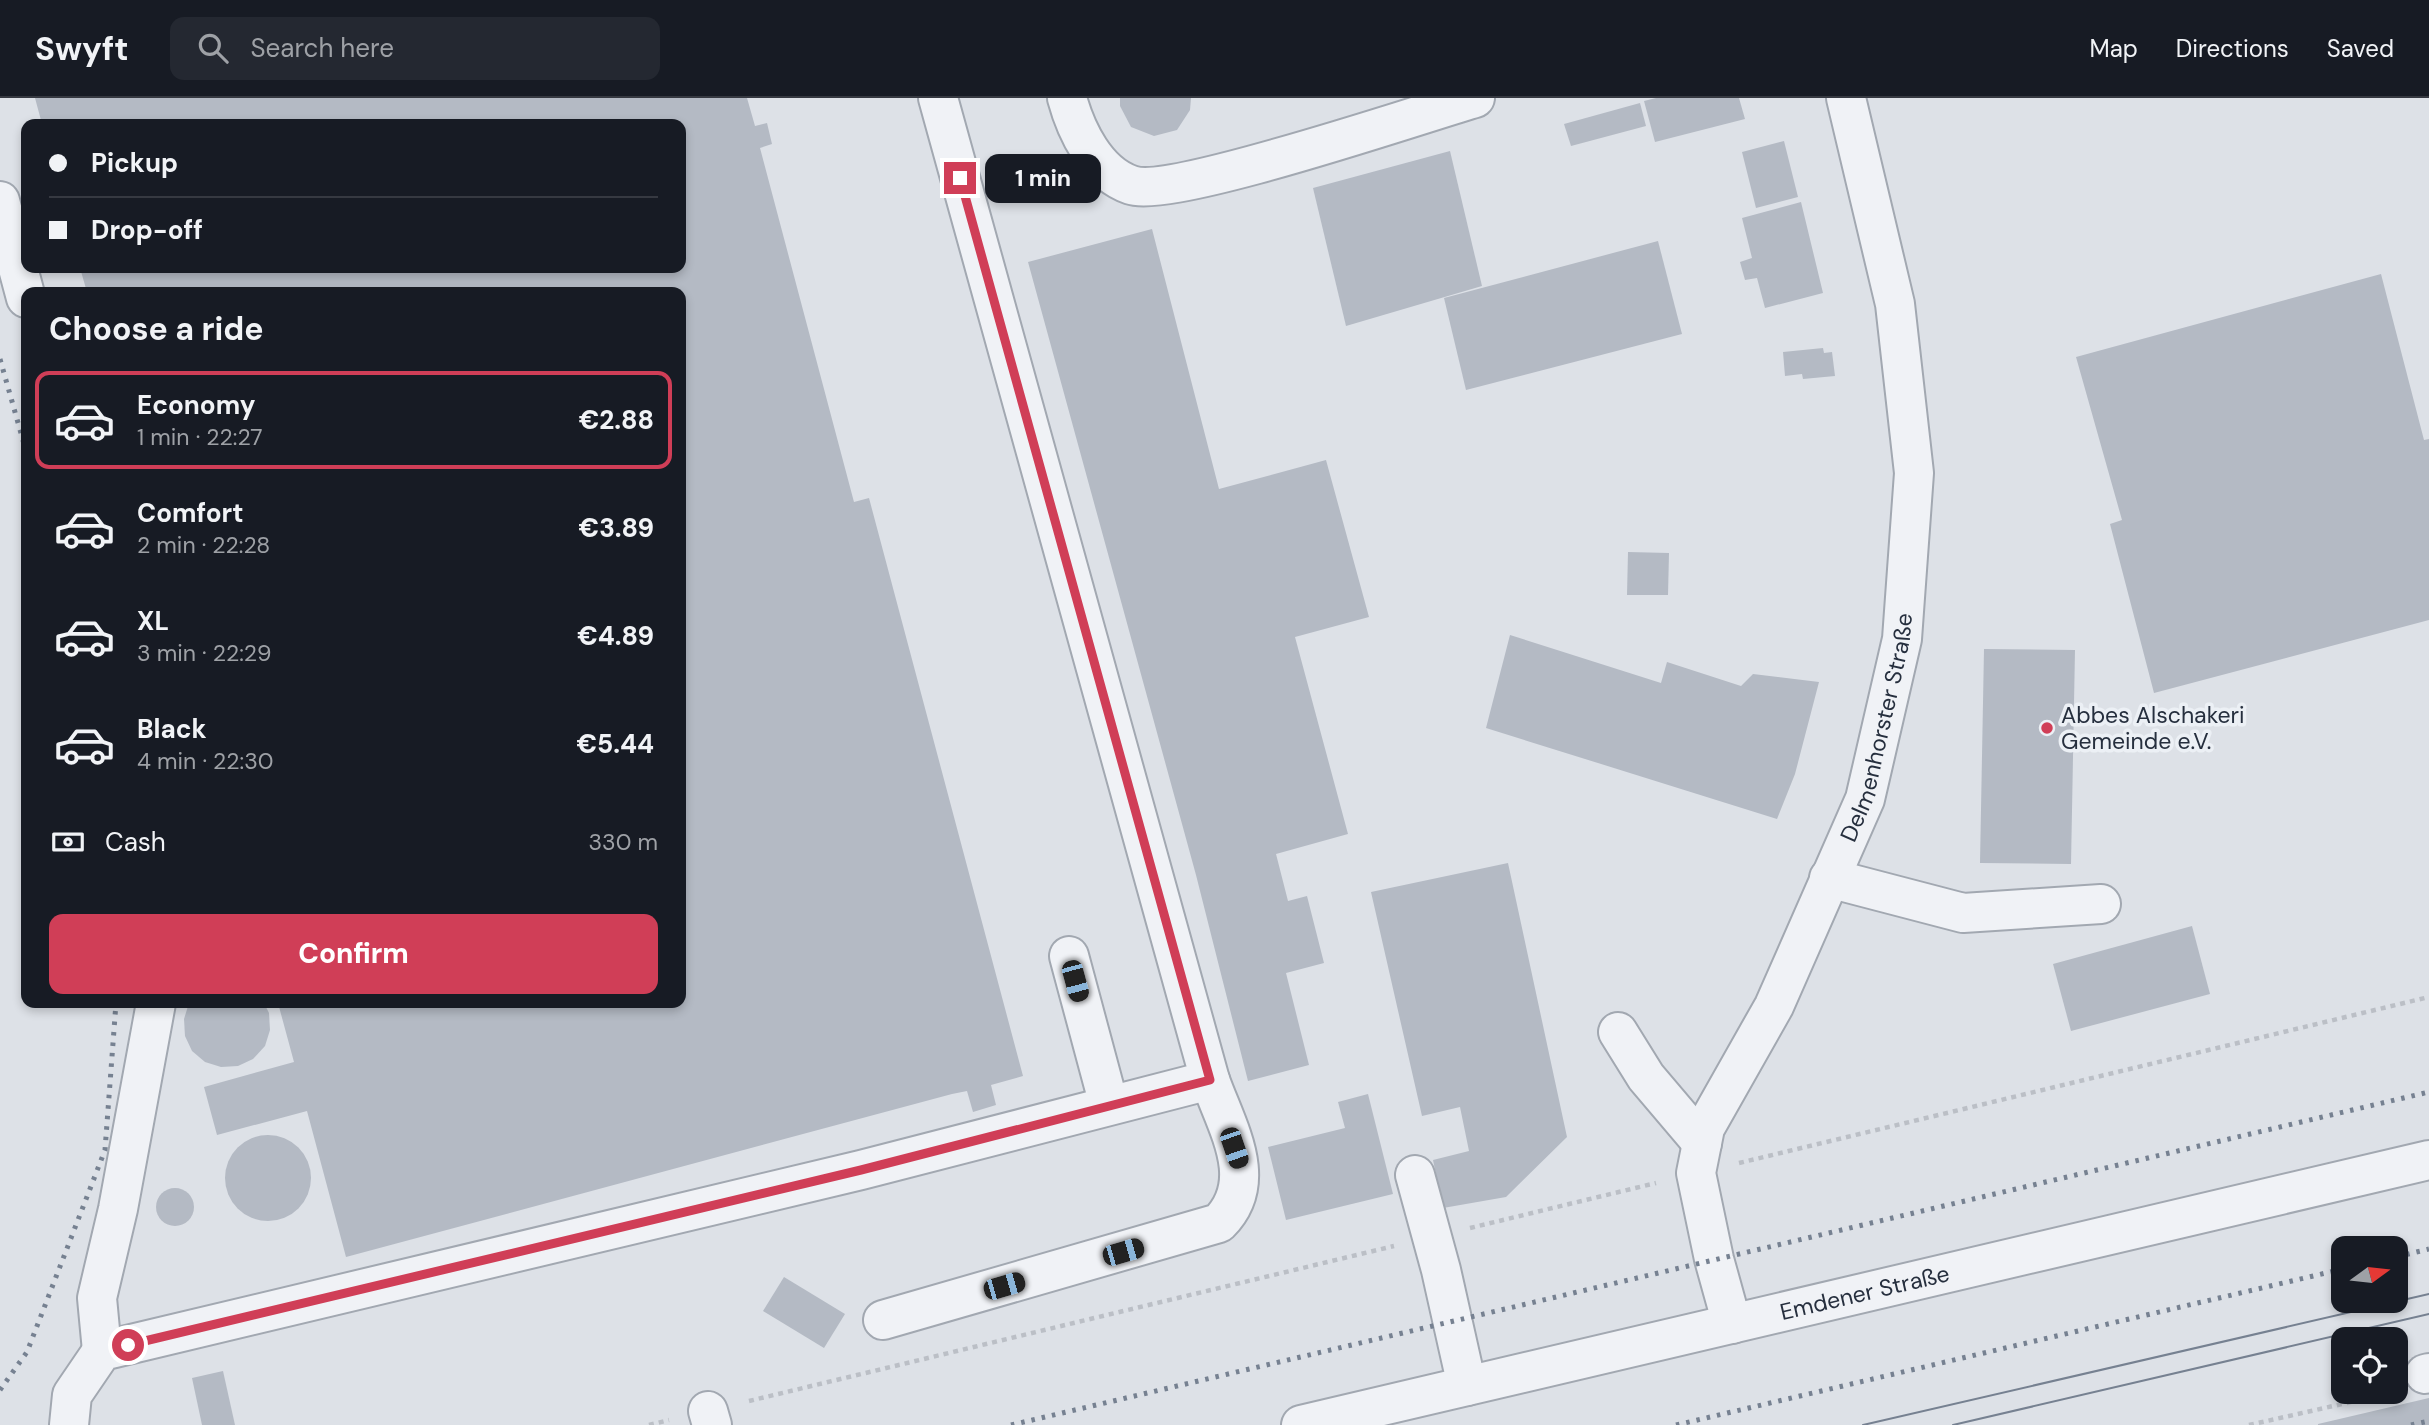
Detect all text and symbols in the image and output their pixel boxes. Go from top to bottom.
search box [170,17,660,80]
text: Swyft [35,27,128,70]
icon: search [194,29,232,67]
text: Search here [250,31,394,65]
text: Map [2090,33,2138,64]
text: Directions [2176,33,2289,64]
text: Saved [2327,33,2394,64]
text: Pickup [91,146,178,180]
callout: 1 min [984,154,1100,202]
route end [944,162,976,194]
text: 1 min [1015,163,1071,193]
text: Drop-off [91,213,203,247]
text: Choose a ride [49,308,264,350]
text: Economy [137,388,255,422]
icon: car [53,389,116,452]
text: €2.88 [579,403,654,437]
text: 1 min · 22:27 [137,422,263,452]
text: Comfort [137,496,243,530]
icon: car [53,497,116,560]
text: €3.89 [579,511,654,545]
text: 2 min · 22:28 [137,530,270,560]
text: XL [137,604,169,638]
icon: car [53,605,116,668]
street label: Delmenhorster Straße [1833,612,1919,846]
text: €4.89 [577,619,654,653]
text: 3 min · 22:29 [137,638,271,668]
place label: Abbes Alschakeri Gemeinde e.V. [2061,700,2245,756]
text: Black [137,712,207,746]
icon: car [53,713,116,776]
marker: Abbes Alschakeri Gemeinde e.V. [2039,720,2055,736]
text: €5.44 [576,727,654,761]
text: 4 min · 22:30 [137,746,274,776]
icon: cash [49,823,87,861]
text: Cash [105,825,166,859]
text: 330 m [588,827,658,857]
button: Confirm [49,914,658,994]
car [1060,958,1091,1004]
car [1218,1125,1251,1171]
car [1100,1236,1147,1268]
north arrow [2331,1236,2408,1312]
map controls [2331,1236,2408,1404]
street label: Emdener Straße [1777,1258,1952,1327]
car [981,1270,1028,1302]
button: locate [2331,1327,2408,1404]
route start [112,1329,144,1361]

